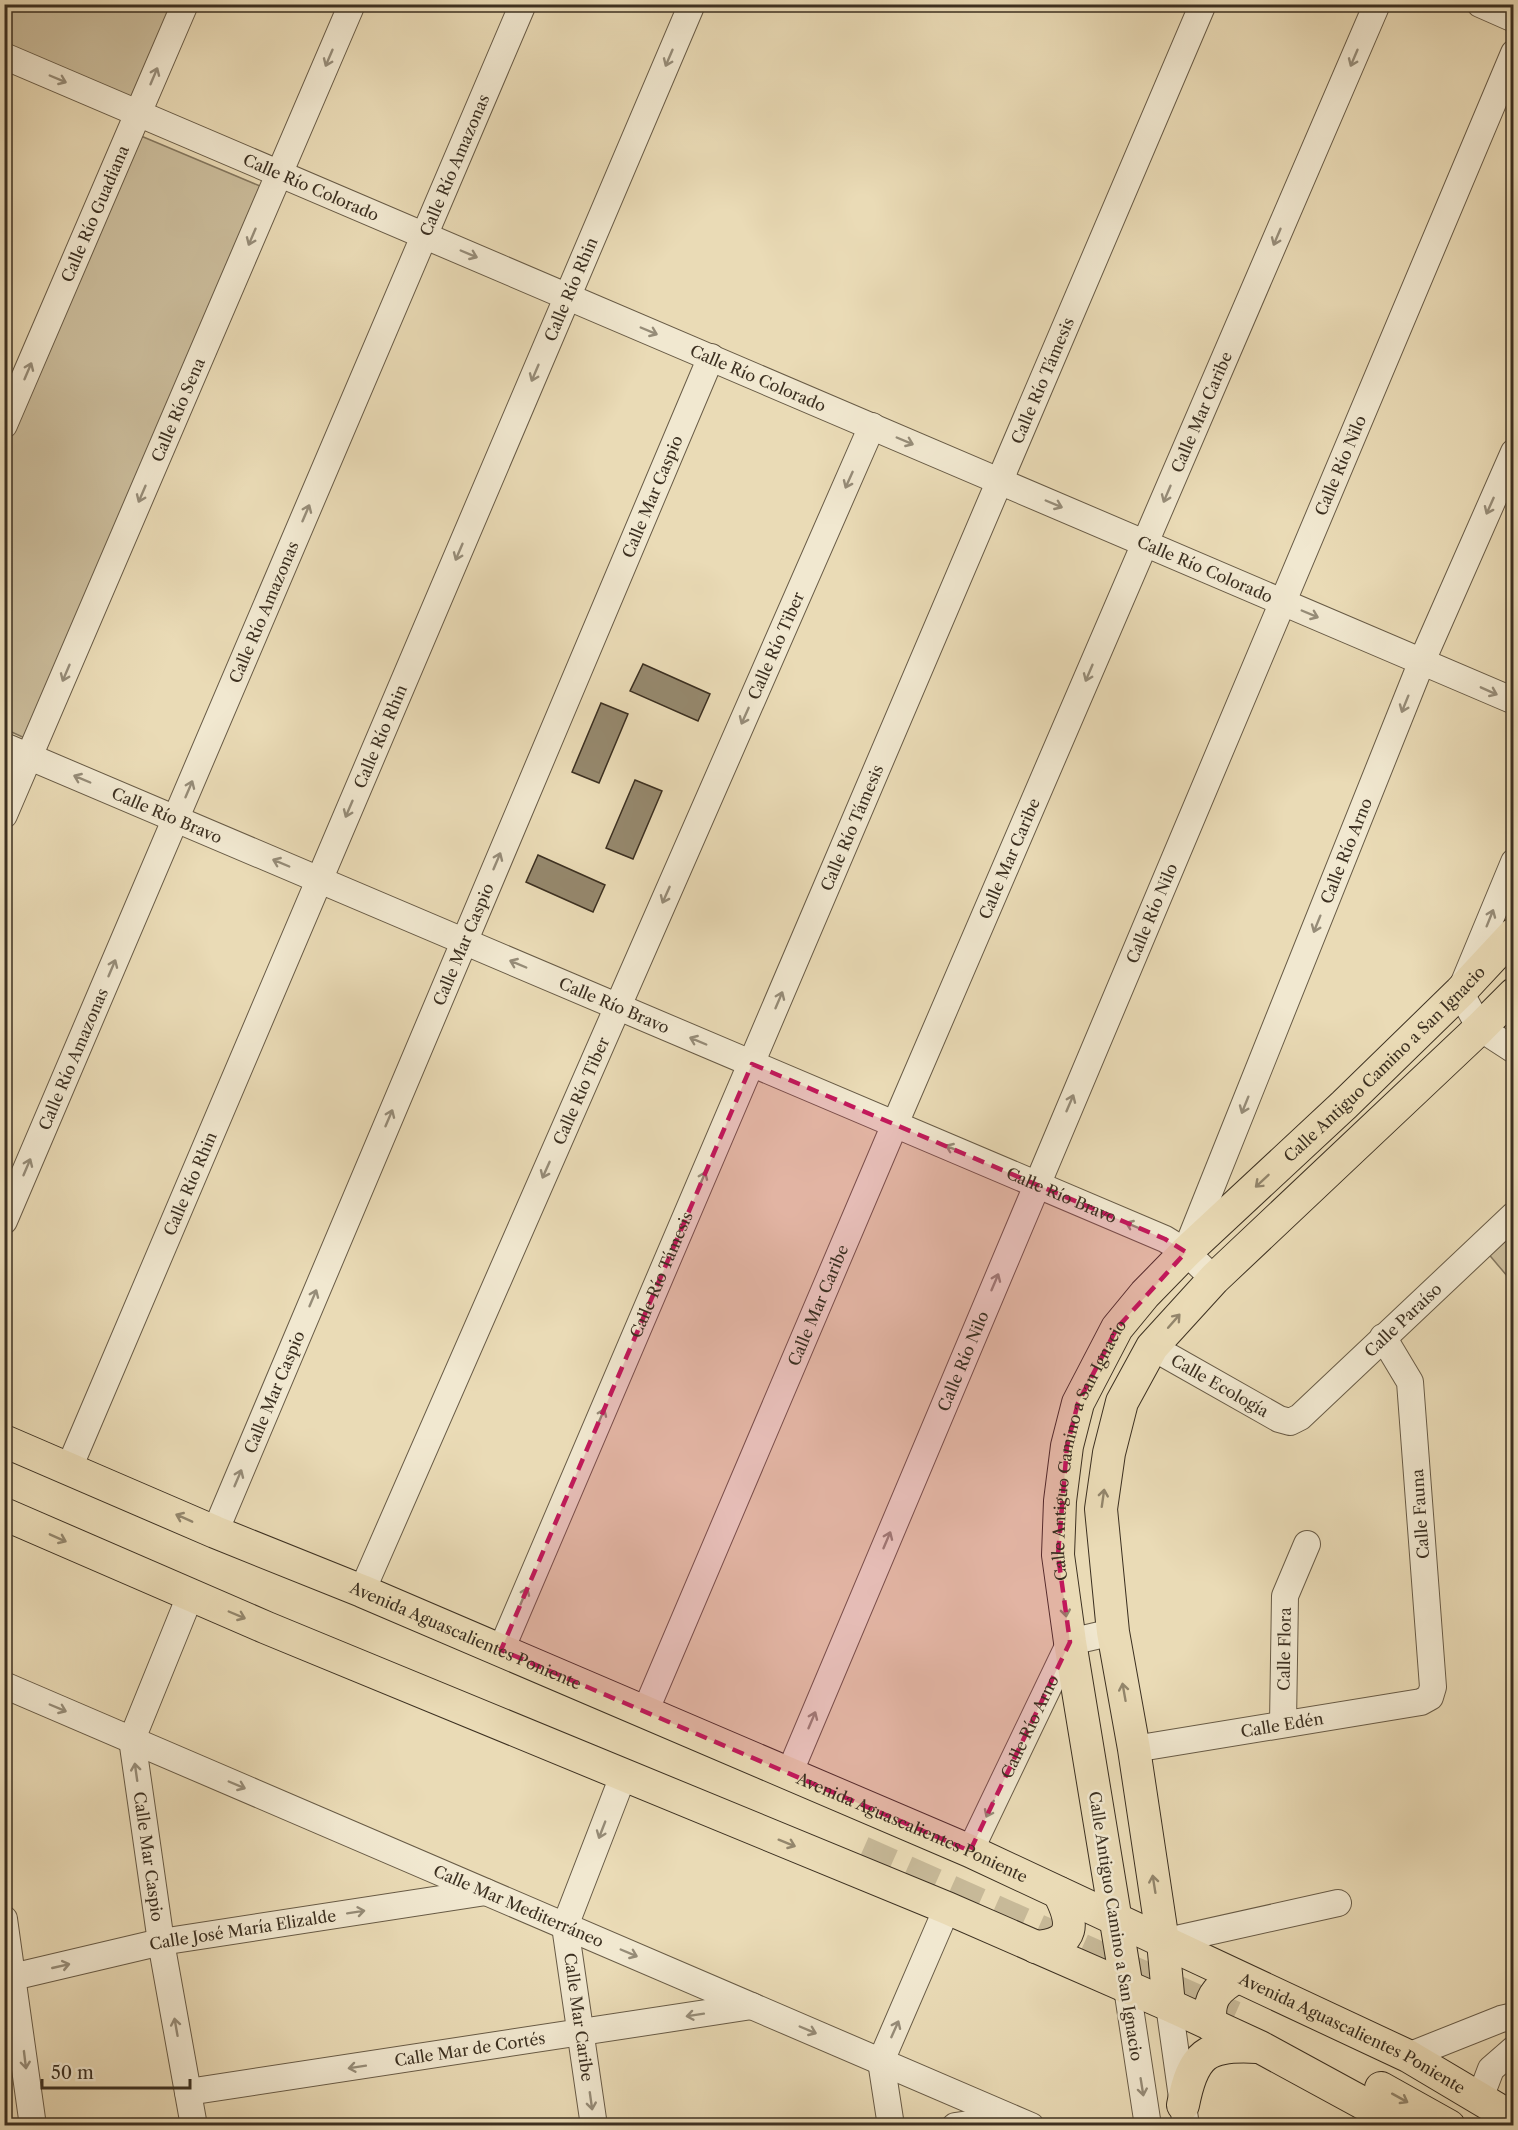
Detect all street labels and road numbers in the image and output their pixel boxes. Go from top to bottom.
street label: Calle Río Amazonas [415,91,493,239]
street label: Calle Río Guadiana [57,142,133,285]
street label: Calle Río Colorado [240,149,382,225]
street label: Calle Río Rhin [540,234,602,344]
street label: Calle Río Támesis [1007,314,1078,447]
street label: Calle Río Colorado [687,340,829,416]
street label: Calle Mar Caribe [1167,348,1236,476]
street label: Calle Río Sena [147,354,209,465]
street label: Calle Río Nilo [1310,412,1370,518]
street label: Calle Mar Caspio [617,432,687,561]
street label: Calle Río Colorado [1134,531,1276,607]
street label: Calle Río Amazonas [225,538,303,686]
street label: Calle Río Tiber [743,588,808,703]
street label: Calle Río Rhin [349,682,411,791]
street label: Calle Río Támesis [816,761,887,894]
street label: Calle Río Bravo [109,783,225,848]
street label: Calle Mar Caribe [974,795,1044,922]
street label: Calle Río Arno [1316,795,1376,906]
street label: Calle Río Nilo [1122,860,1182,966]
street label: Calle Mar Caspio [428,880,498,1008]
street label: Calle Antiguo Camino a San Ignacio [1279,962,1489,1166]
street label: Calle Río Bravo [556,973,673,1037]
street label: Calle Río Amazonas [34,985,112,1133]
street label: Calle Río Tiber [549,1034,613,1148]
street label: Calle Río Rhin [159,1129,221,1239]
street label: Calle Río Bravo [1003,1163,1120,1227]
street label: Calle Río Támesis [625,1208,697,1341]
street label: Calle Mar Caribe [783,1242,853,1369]
street label: Calle Paraíso [1360,1278,1446,1361]
street label: Calle Río Nilo [933,1308,993,1414]
street label: Calle Antiguo Camino a San Ignacio [1048,1315,1130,1582]
street label: Calle Mar Caspio [239,1328,309,1456]
street label: Calle Ecología [1167,1350,1273,1421]
street label: Calle Fauna [1407,1468,1433,1560]
street label: Avenida Aguascalientes Poniente [346,1577,585,1694]
street label: Calle Flora [1274,1606,1295,1691]
street label: Calle Río Arno [996,1672,1063,1781]
street label: Calle Edén [1239,1708,1325,1741]
street label: Avenida Aguascalientes Poniente [793,1768,1031,1887]
street label: Calle Mar Caspio [130,1790,168,1923]
street label: Calle Antiguo Camino a San Ignacio [1085,1790,1147,2062]
street label: Calle Mar Mediterráneo [430,1861,607,1951]
street label: Calle José María Elizalde [147,1905,337,1954]
street label: Calle Mar Caribe [560,1951,598,2083]
street label: Avenida Aguascalientes Poniente [1235,1968,1469,2098]
street label: Calle Mar de Cortés [393,2028,547,2070]

